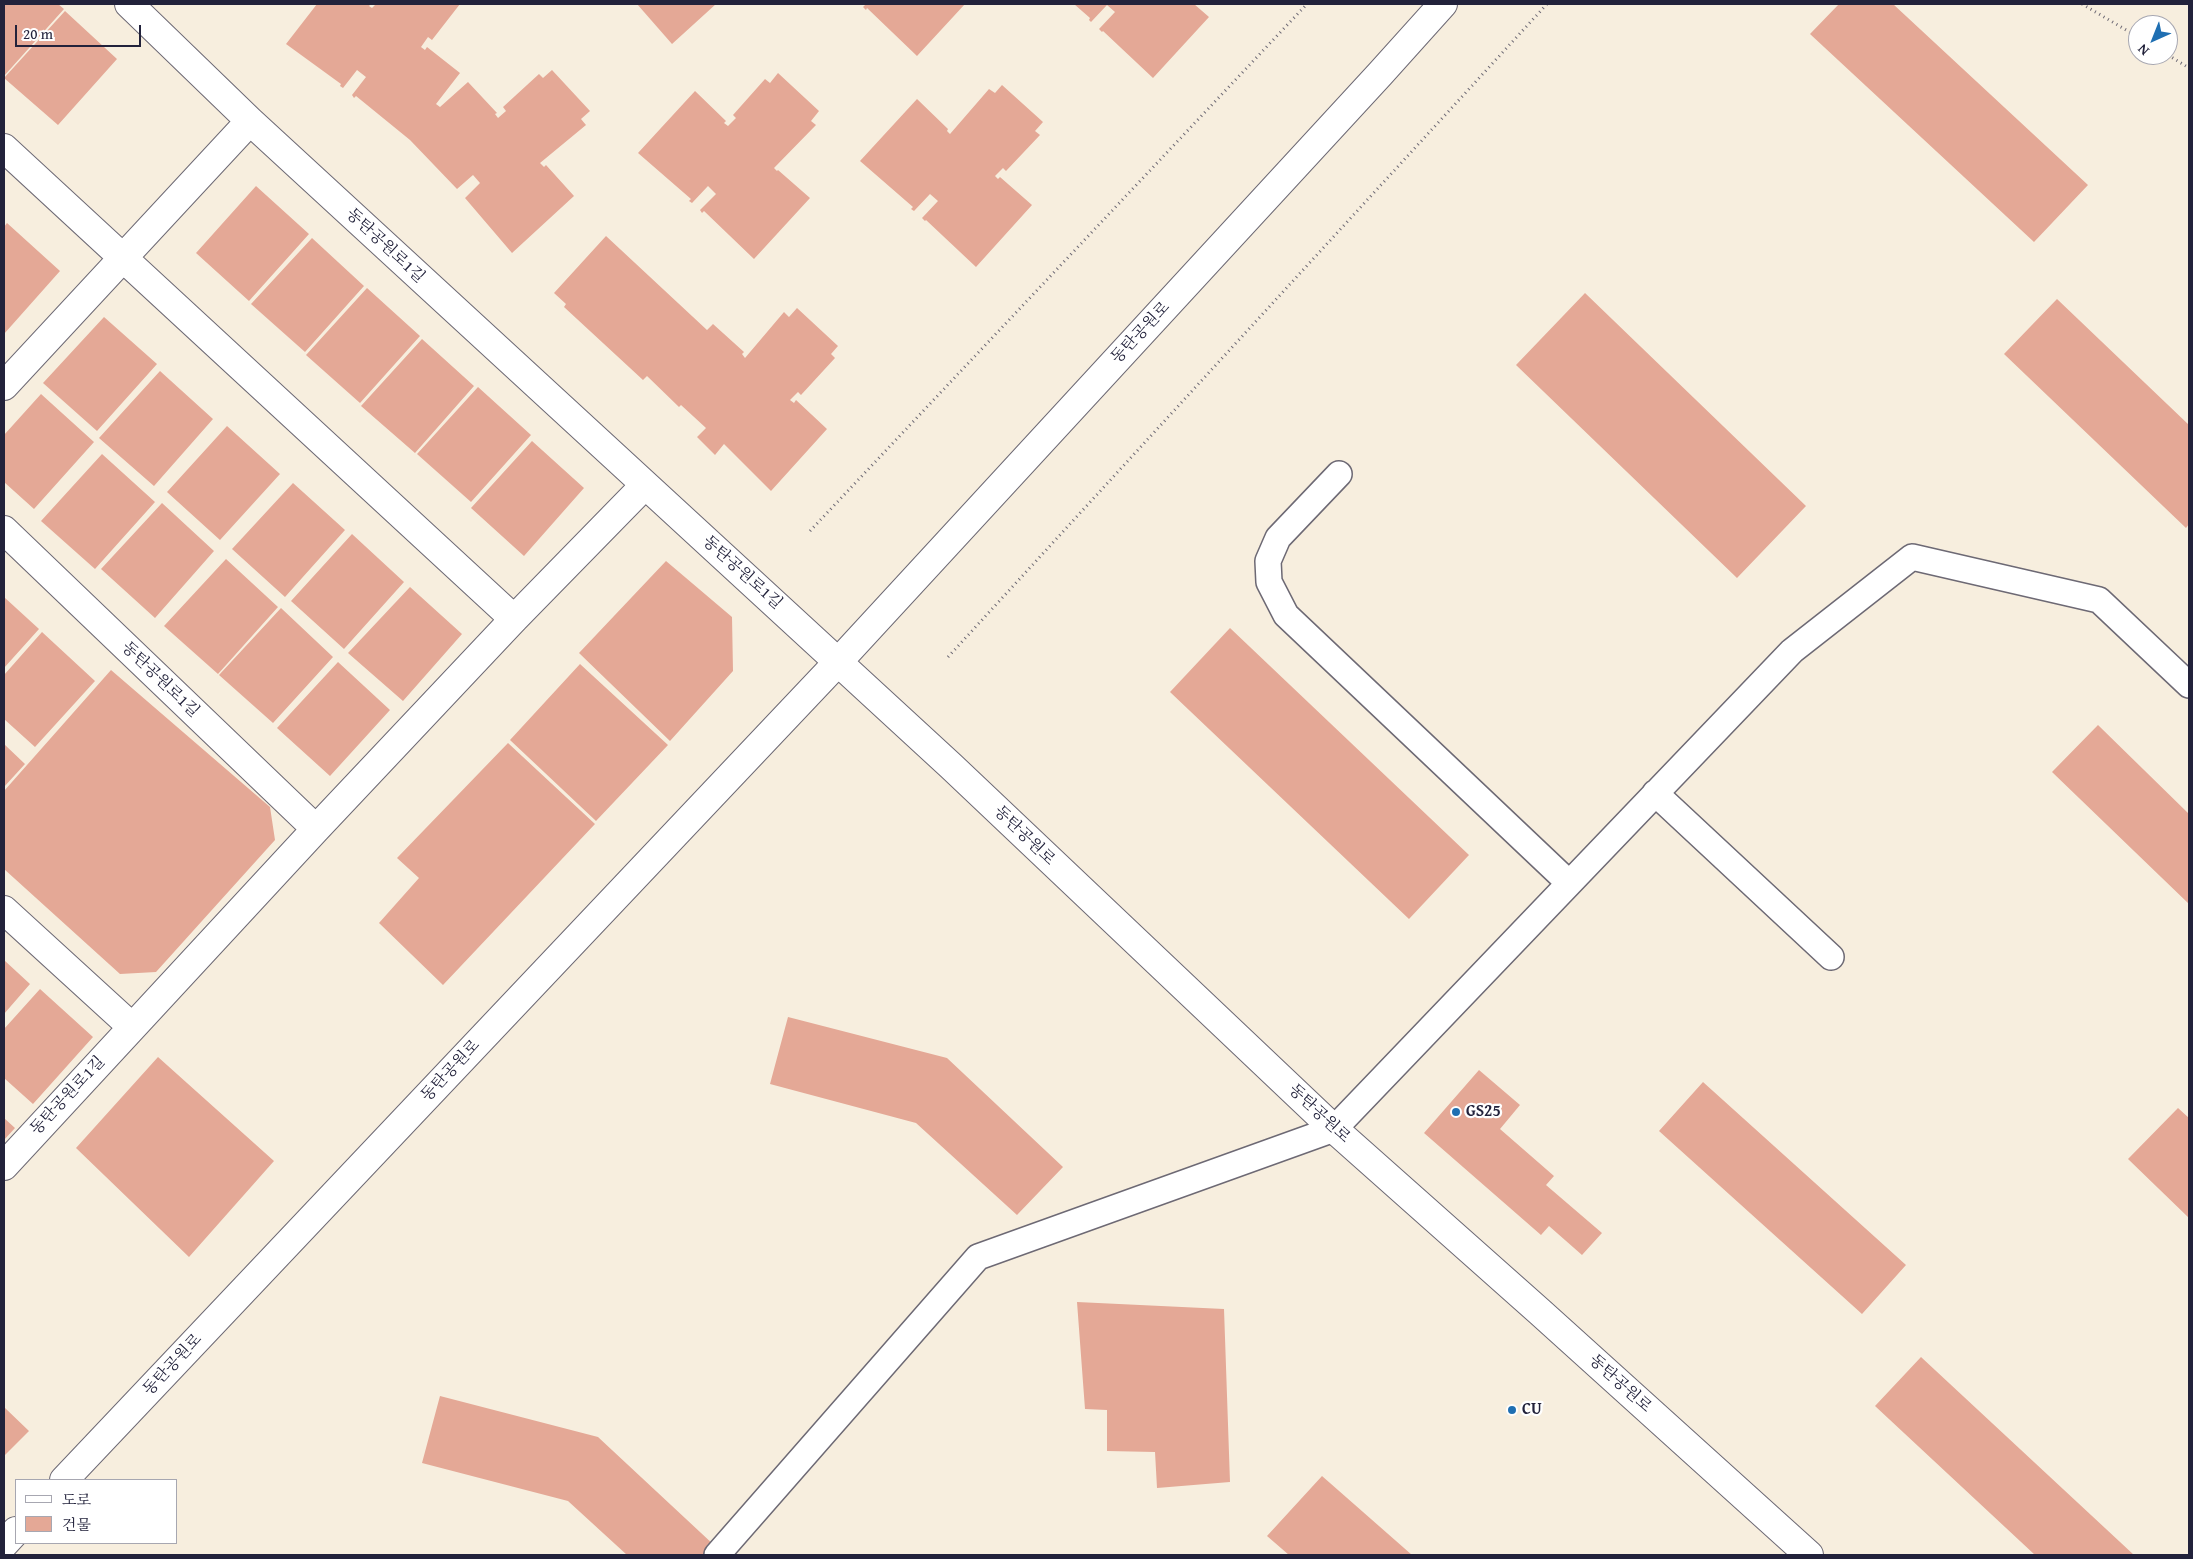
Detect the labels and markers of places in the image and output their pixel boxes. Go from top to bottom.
place label: GS25 [1466,1102,1501,1122]
marker: GS25 [1450,1106,1462,1118]
place label: CU [1522,1400,1542,1420]
marker: CU [1506,1404,1518,1416]

